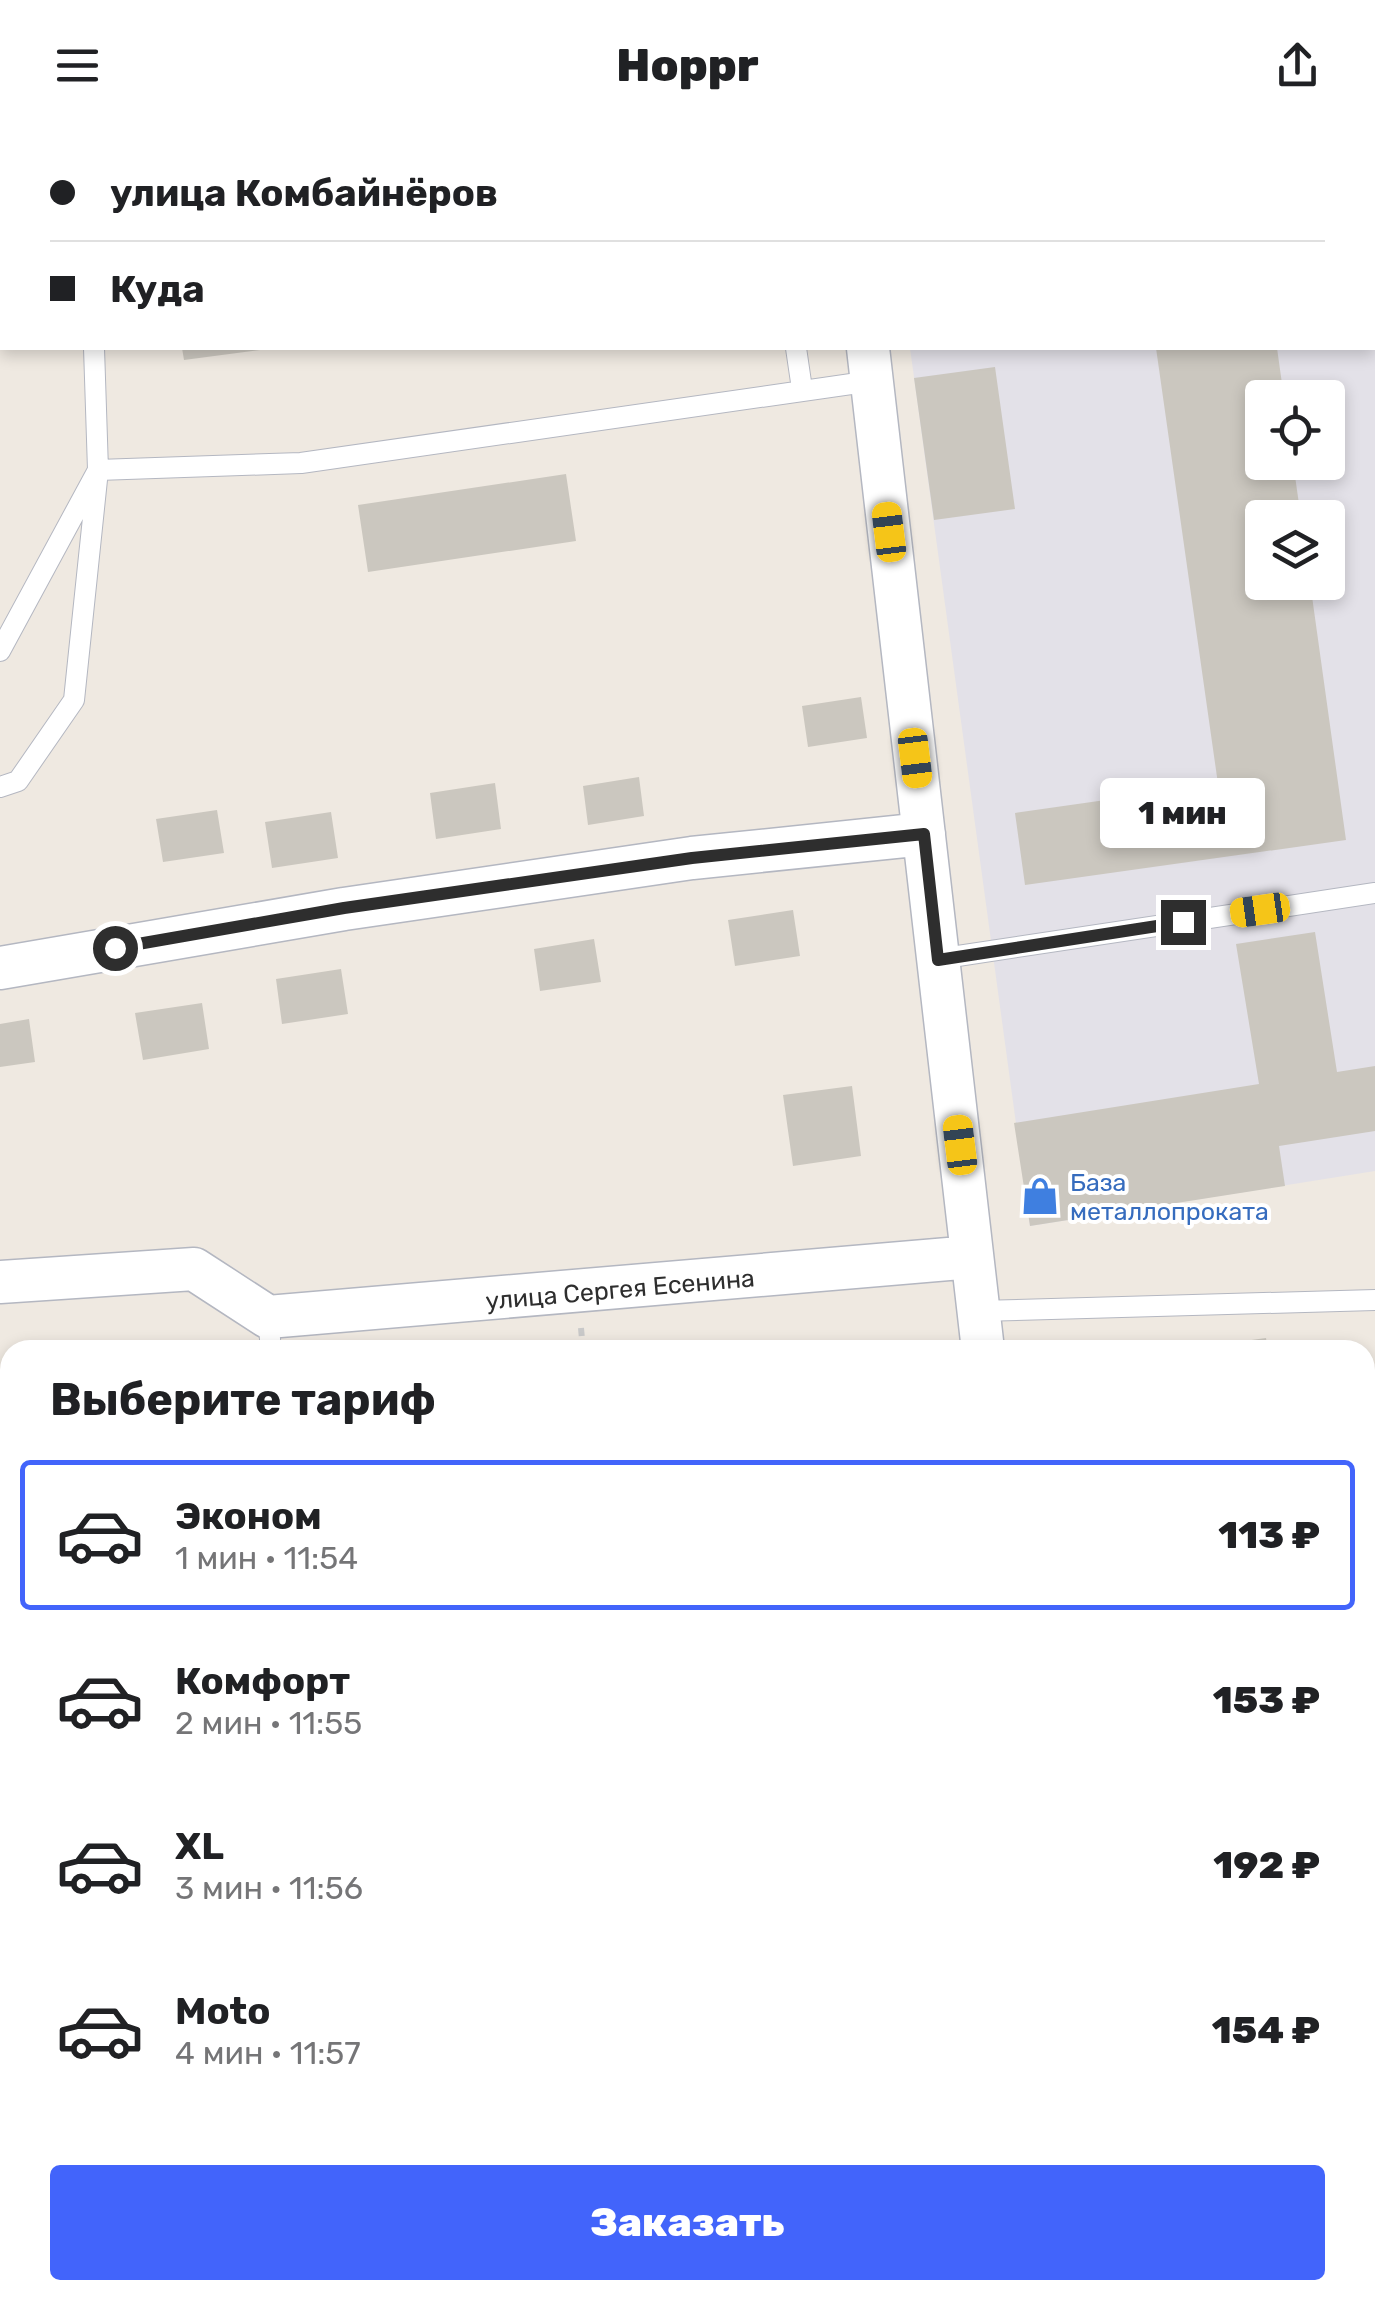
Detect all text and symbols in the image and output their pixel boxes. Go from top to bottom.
icon: menu [50,38,105,93]
icon: share [1270,38,1325,93]
text: Hoppr [616,39,759,92]
text: улица Комбайнёров [110,170,498,216]
text: Куда [110,266,205,312]
map controls [1245,380,1345,600]
button: locate [1245,380,1345,480]
car [870,500,908,564]
button: layers [1245,500,1345,600]
car [896,726,934,790]
callout: 1 мин [1100,777,1266,847]
text: 1 мин [1138,794,1227,832]
car [1228,891,1292,929]
route end [1161,900,1206,945]
route start [93,926,138,971]
car [941,1113,979,1177]
place label: База металлопроката [1070,1168,1269,1226]
shop icon: База металлопроката [1019,1175,1061,1217]
street label: улица Сергея Есенина [484,1263,756,1316]
text: Выберите тариф [50,1373,436,1426]
icon: car [55,1490,145,1580]
text: Эконом [175,1493,322,1539]
text: 113 ₽ [1218,1512,1320,1558]
text: 1 мин · 11:54 [175,1539,358,1577]
icon: car [55,1655,145,1745]
text: Комфорт [175,1658,350,1704]
text: 153 ₽ [1213,1677,1320,1723]
text: 2 мин · 11:55 [175,1704,362,1742]
icon: car [55,1820,145,1910]
text: XL [175,1823,224,1869]
text: 192 ₽ [1213,1842,1320,1888]
text: 3 мин · 11:56 [175,1869,363,1907]
icon: car [55,1985,145,2075]
text: Moto [175,1988,271,2034]
text: 154 ₽ [1212,2007,1320,2053]
text: 4 мин · 11:57 [175,2034,361,2072]
button: Заказать [50,2165,1325,2280]

